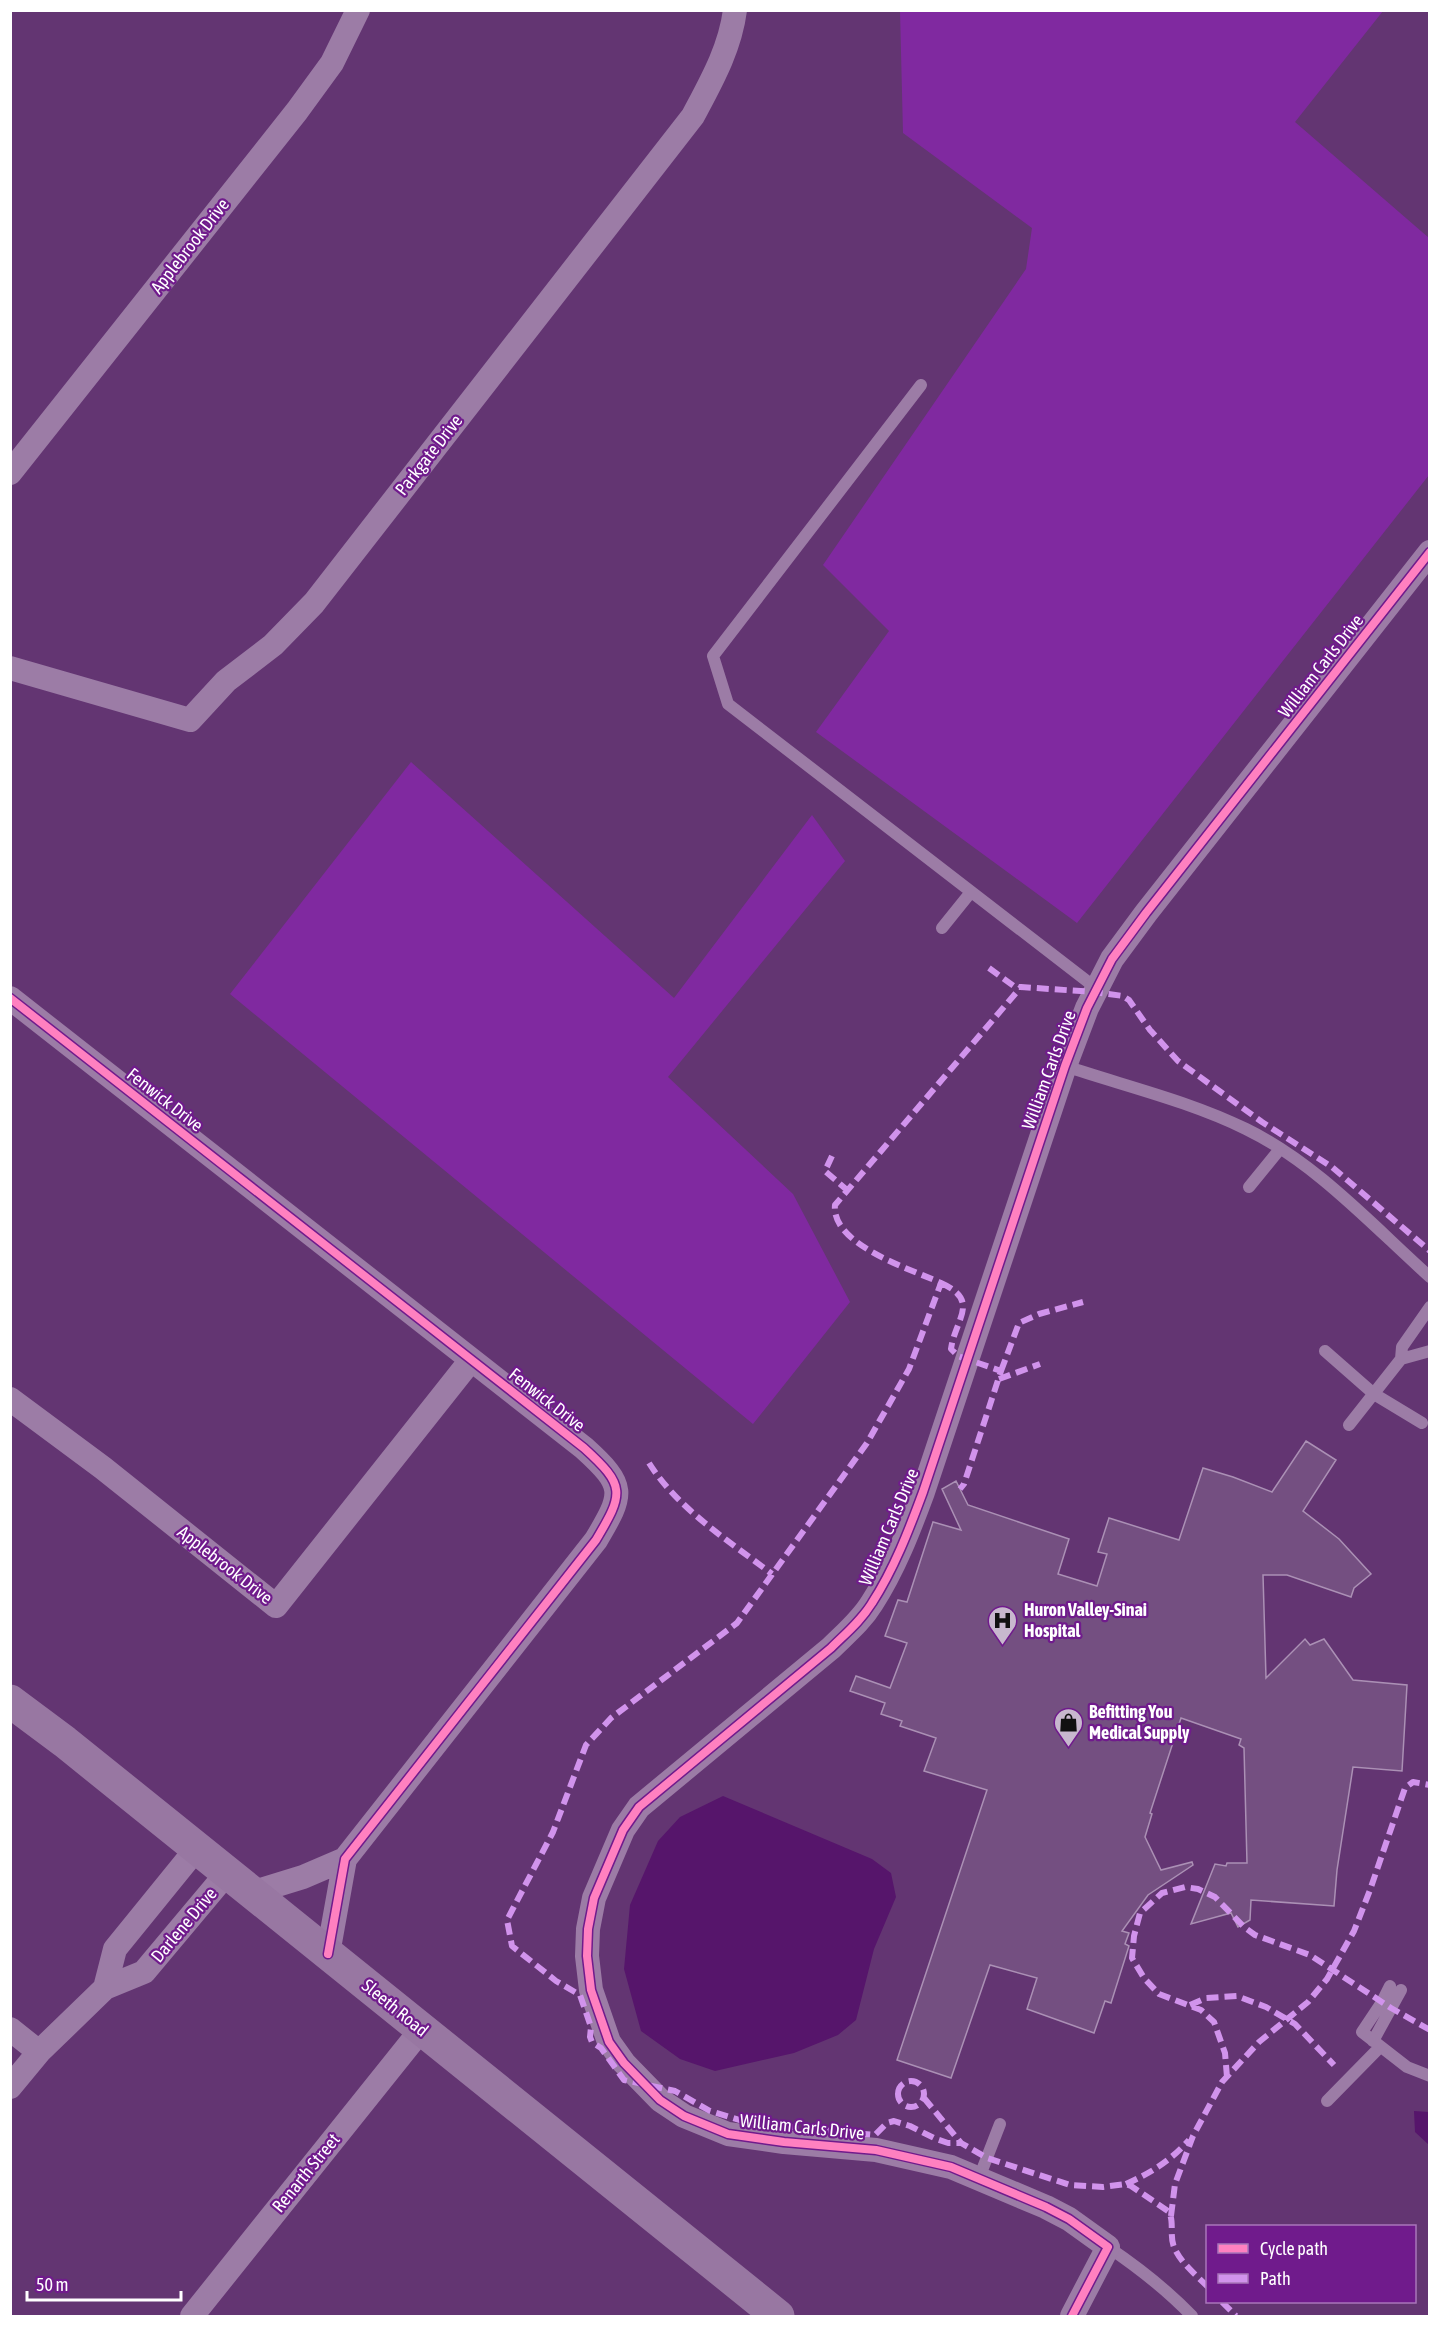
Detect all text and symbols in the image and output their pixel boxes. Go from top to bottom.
street label: Applebrook Drive [146,194,233,297]
street label: Parkgate Drive [391,410,467,499]
street label: William Carls Drive [1274,610,1367,721]
street label: William Carls Drive [1017,1008,1080,1132]
street label: Fenwick Drive [123,1063,207,1136]
street label: Fenwick Drive [505,1363,589,1436]
street label: William Carls Drive [854,1465,923,1588]
street label: Applebrook Drive [174,1521,277,1608]
place label: Huron Valley-Sinai Hospital [1024,1599,1147,1641]
hospital icon: Huron Valley-Sinai Hospital [987,1604,1019,1646]
place label: Befitting You Medical Supply [1089,1701,1190,1743]
shop icon: Befitting You Medical Supply [1052,1706,1084,1748]
street label: Darlene Drive [146,1883,221,1966]
street label: Sleeth Road [358,1975,433,2041]
street label: William Carls Drive [739,2110,865,2143]
street label: Renarth Street [267,2129,344,2216]
legend [1206,2225,1416,2303]
text: Cycle path [1260,2238,1328,2259]
scale bar [27,2264,182,2302]
text: Path [1260,2268,1291,2289]
text: 50 m [36,2274,68,2295]

